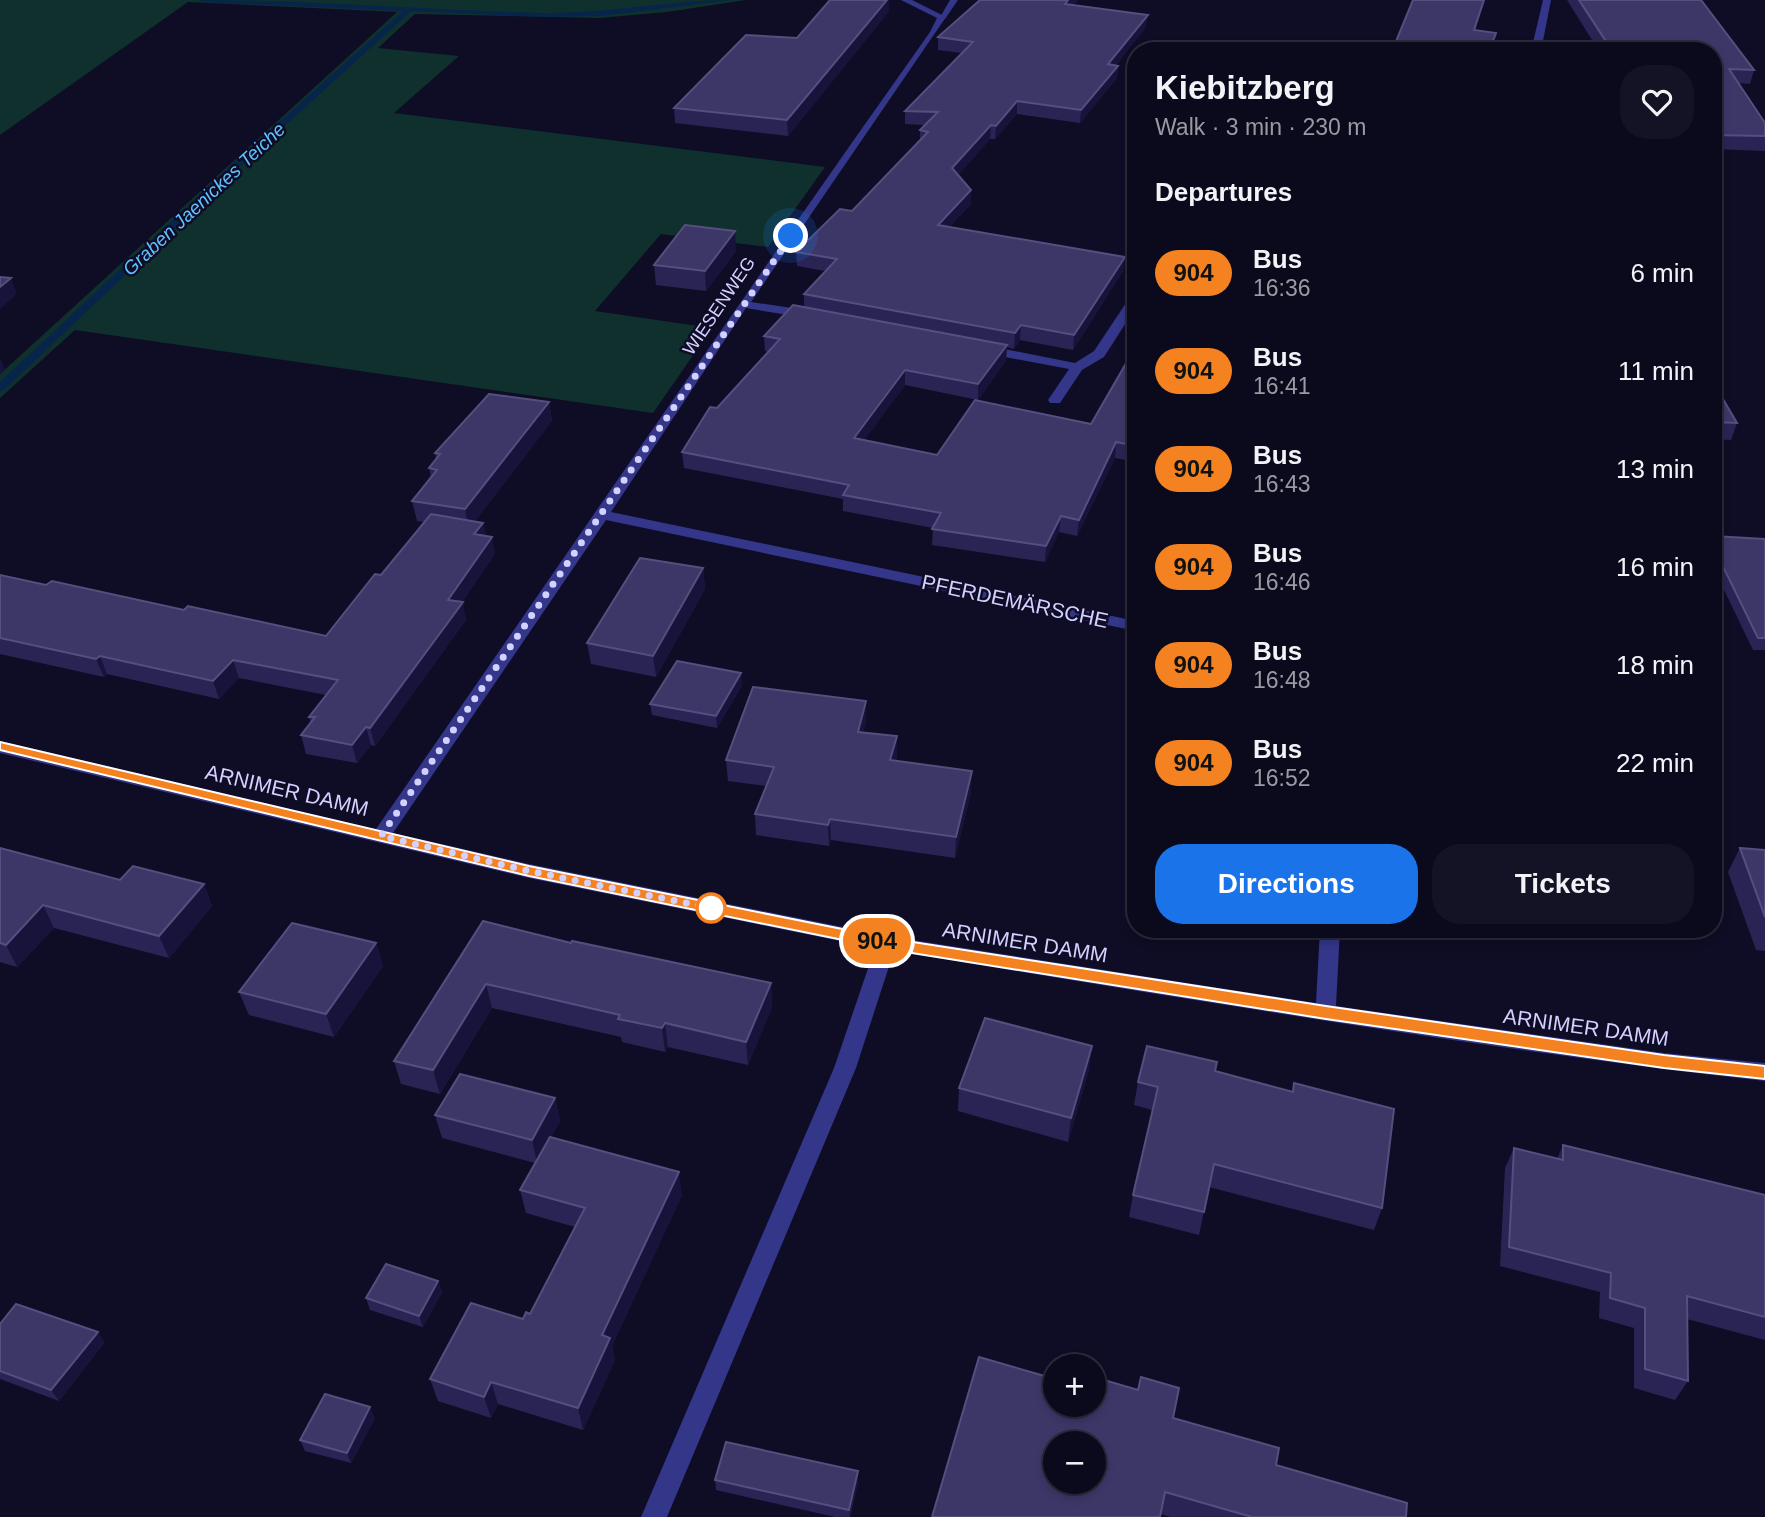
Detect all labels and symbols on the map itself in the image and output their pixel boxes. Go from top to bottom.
water label: Graben Jaenickes Teiche [119,118,289,280]
your location [773,218,808,253]
street label: WIESENWEG [679,253,759,359]
street label: PFERDEMÄRSCHE [920,570,1110,632]
street label: ARNIMER DAMM [203,760,371,820]
unlabelled marker [696,893,726,923]
line badge: 904 [837,918,917,964]
street label: ARNIMER DAMM [941,918,1109,966]
street label: ARNIMER DAMM [1502,1004,1670,1050]

